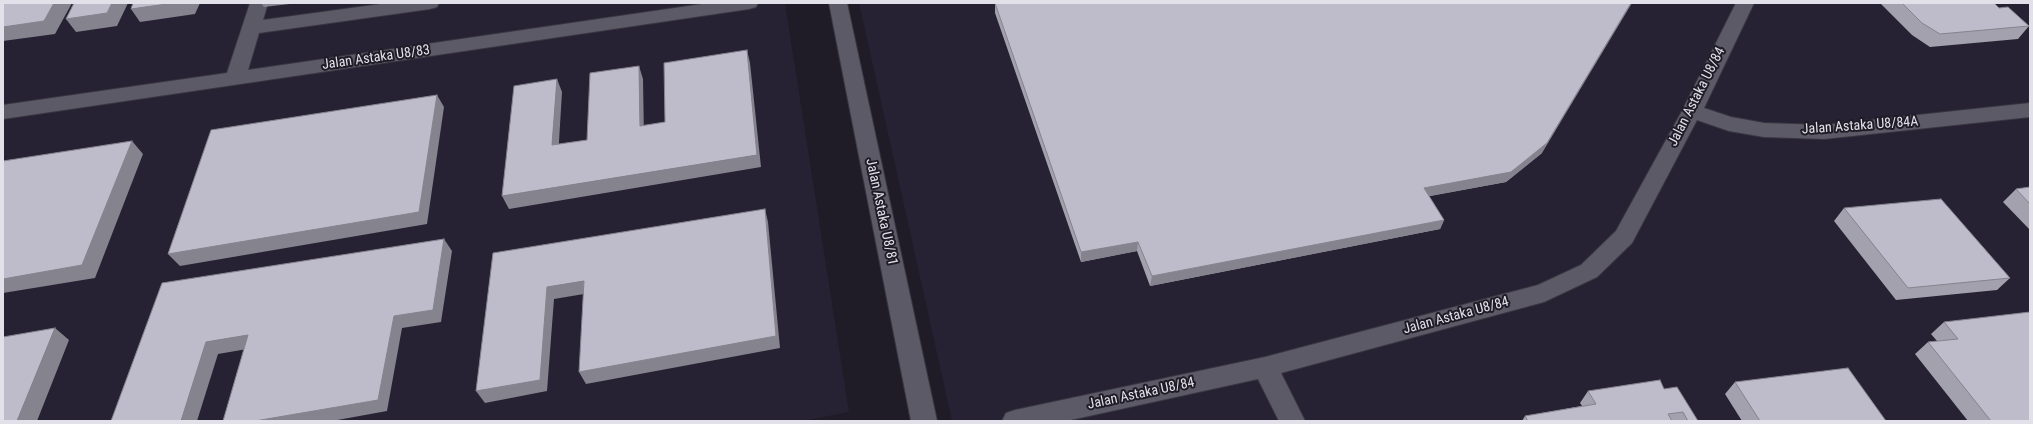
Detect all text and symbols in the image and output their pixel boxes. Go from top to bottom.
street label: Jalan Astaka U8/83 [321,42,431,74]
street label: Jalan Astaka U8/84 [1665,45,1729,149]
street label: Jalan Astaka U8/84A [1801,114,1919,138]
street label: Jalan Astaka U8/81 [861,157,901,267]
street label: Jalan Astaka U8/84 [1401,294,1511,338]
street label: Jalan Astaka U8/84 [1086,374,1196,414]

